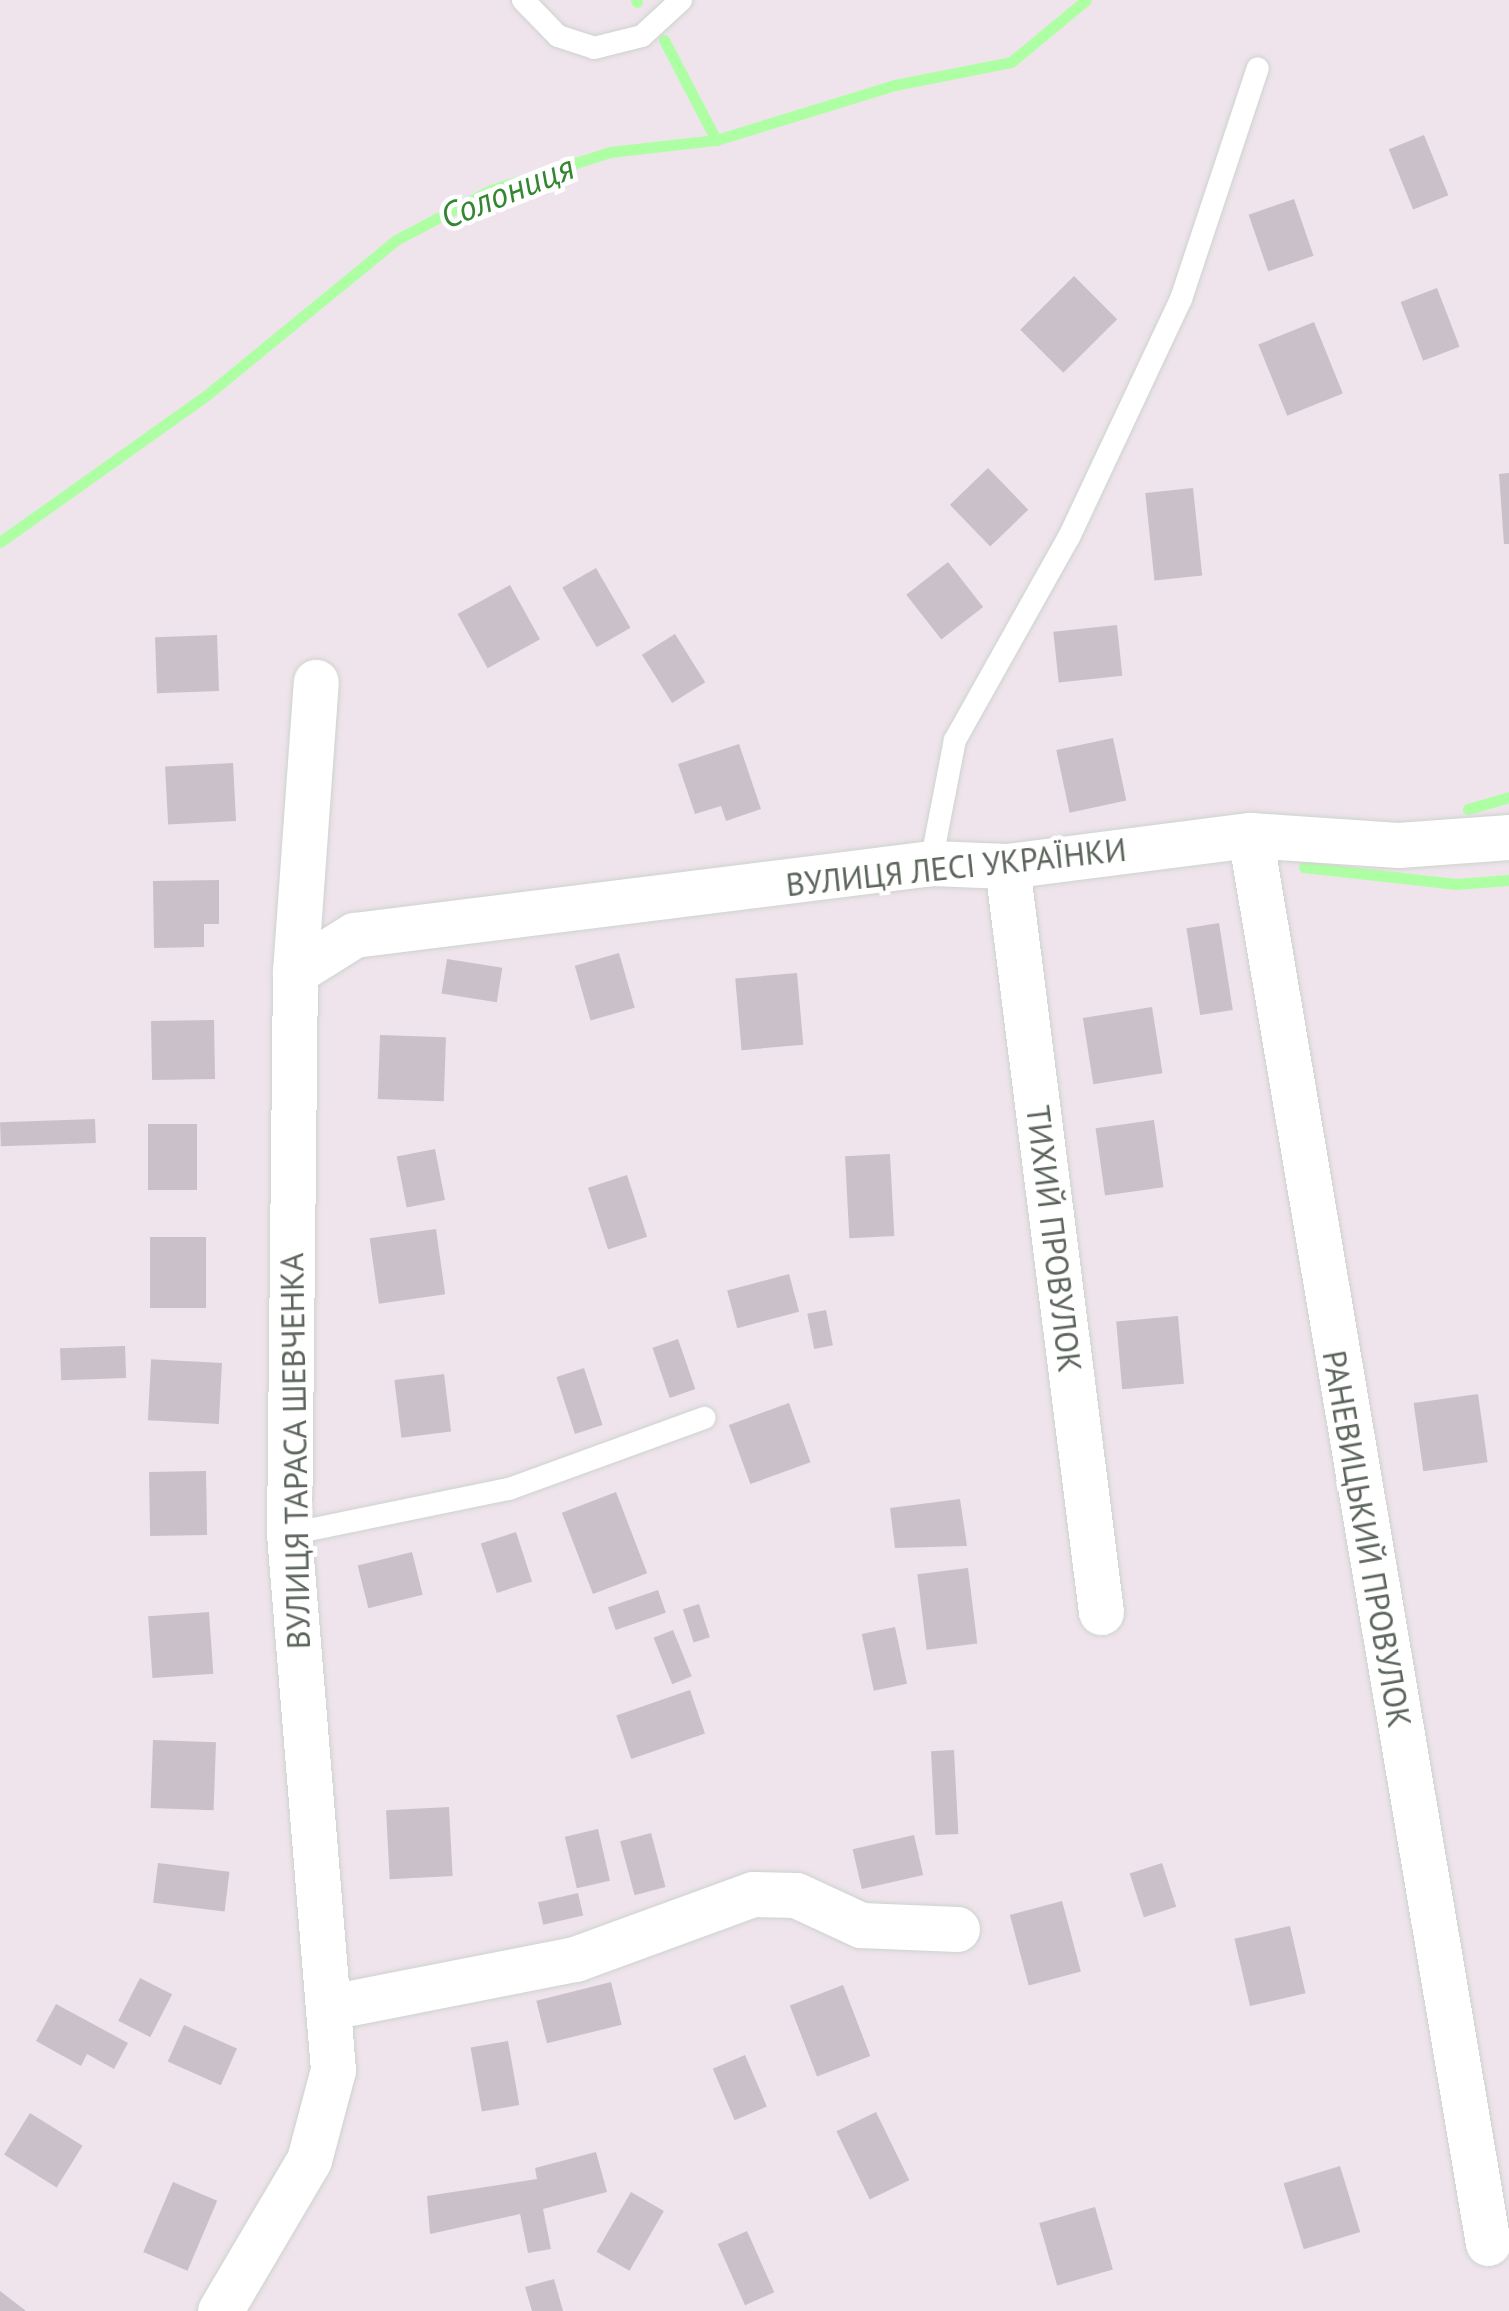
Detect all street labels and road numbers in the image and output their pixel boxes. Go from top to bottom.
street label: ВУЛИЦЯ ЛЕСІ УКРАЇНКИ [783,830,1129,904]
street label: ТИХИЙ ПРОВУЛОК [1019,1103,1089,1375]
street label: ВУЛИЦЯ ТАРАСА ШЕВЧЕНКА [272,1251,318,1651]
street label: РАНЕВИЦЬКИЙ ПРОВУЛОК [1315,1347,1419,1731]

